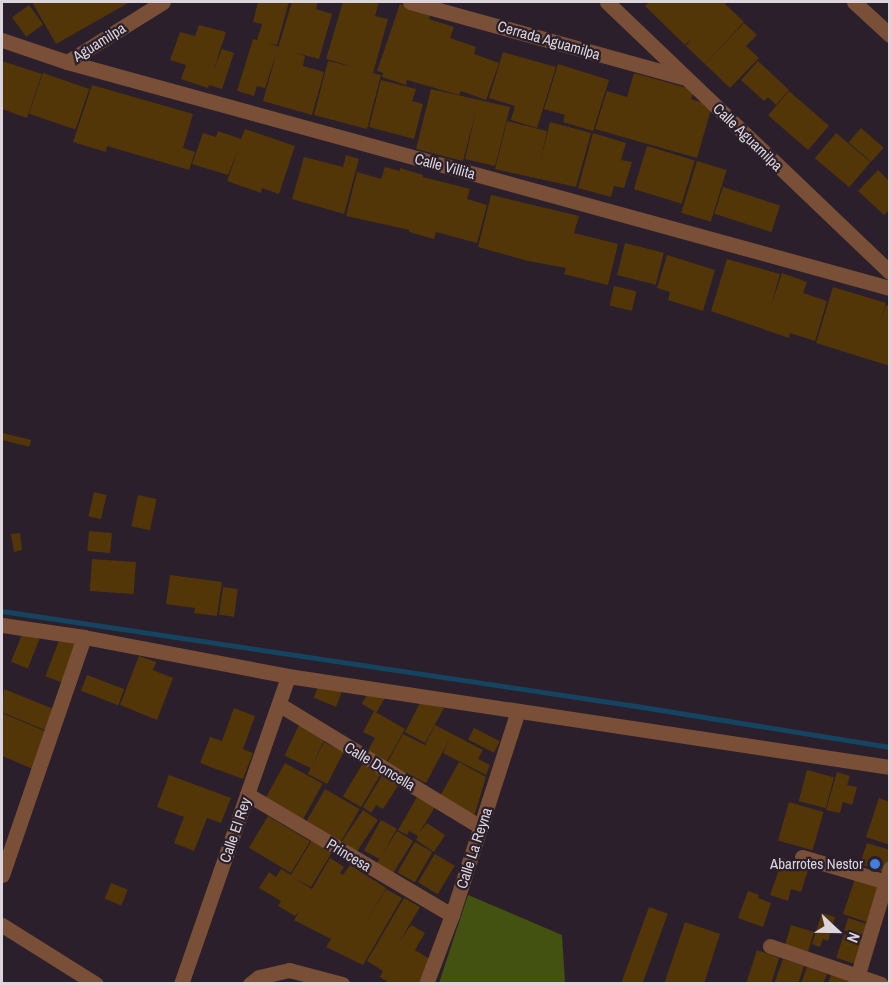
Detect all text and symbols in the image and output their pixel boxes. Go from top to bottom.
street label: Cerrada Aguamilpa [495,17,603,63]
street label: Aguamilpa [69,19,129,65]
street label: Calle Aguamilpa [709,99,787,175]
street label: Calle Villita [413,149,477,183]
street label: Calle Doncella [341,738,419,794]
street label: Calle El Rey [215,795,255,865]
street label: Calle La Reyna [452,805,496,891]
street label: Princesa [324,835,374,875]
place label: Abarrotes Nestor [770,855,863,873]
marker: Abarrotes Nestor [868,857,882,871]
north arrow [807,901,867,961]
text: N [842,929,866,946]

